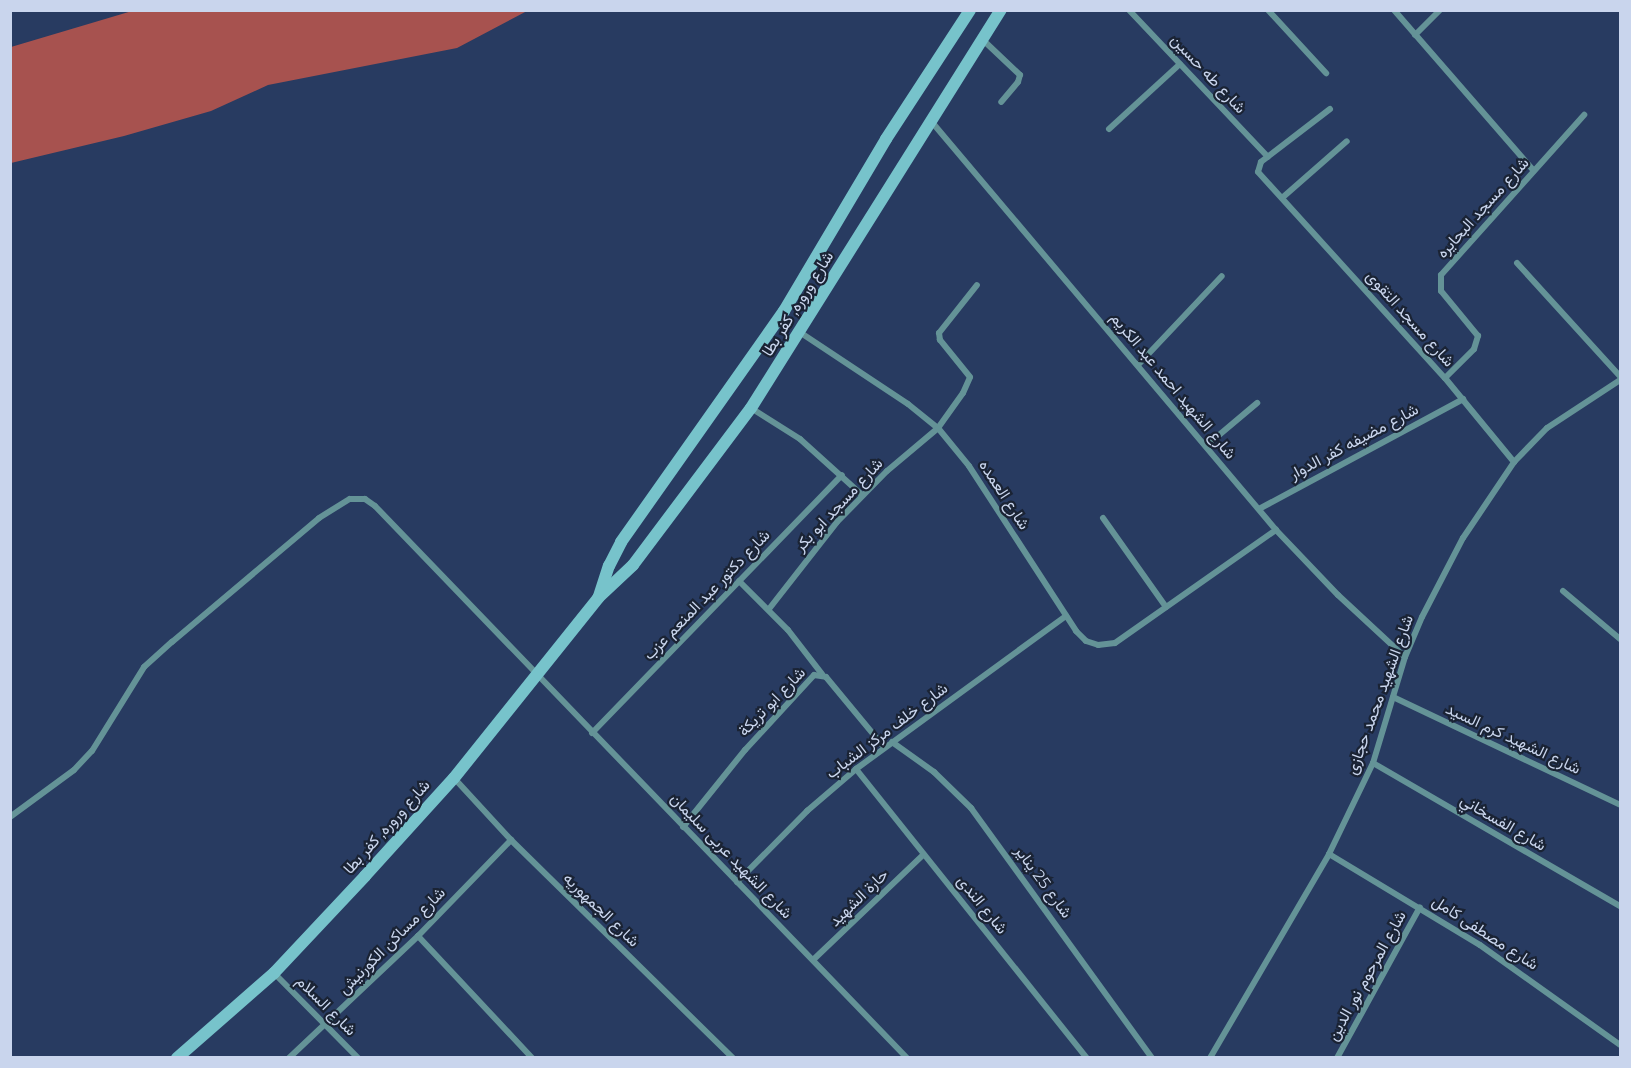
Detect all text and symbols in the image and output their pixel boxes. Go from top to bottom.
street label: شارع طه حسين [1166,30,1250,118]
street label: شارع مسجد البحايره [1433,154,1533,262]
street label: شارع وروره, كفر بطا [758,248,838,360]
street label: شارع مسجد التقوى [1362,267,1458,371]
street label: شارع الشهيد احمد عبد الكريم [1106,309,1240,463]
street label: شارع مضيفه كفر الدوار [1286,400,1422,484]
street label: شارع مسجد ابو بكر [791,454,887,556]
street label: شارع العمده [974,457,1034,533]
street label: شارع دكتور عبد المنعم عزب [640,526,774,664]
street label: شارع الشهيد محمد حجازى [1342,613,1418,777]
street label: شارع ابو تريكة [734,663,810,741]
street label: شارع خلف مركز الشباب [822,679,952,783]
street label: شارع الشهيد كرم السيد [1443,699,1583,779]
street label: شارع وروره, كفر بطا [340,776,434,878]
street label: شارع الشهيد عربى سليمان [666,789,796,923]
street label: شارع الفسخاني [1457,791,1549,855]
street label: شارع 25 يناير [1010,842,1076,922]
street label: حارة الشهيد [825,865,893,931]
street label: شارع الجمهوريه [559,869,643,951]
street label: شارع الندى [953,872,1011,938]
street label: شارع مساكن الكورنيش [334,883,450,999]
street label: شارع مصطفى كامل [1428,892,1542,974]
street label: شارع المرحوم نور الدين [1323,908,1411,1044]
street label: شارع السلام [292,972,360,1040]

